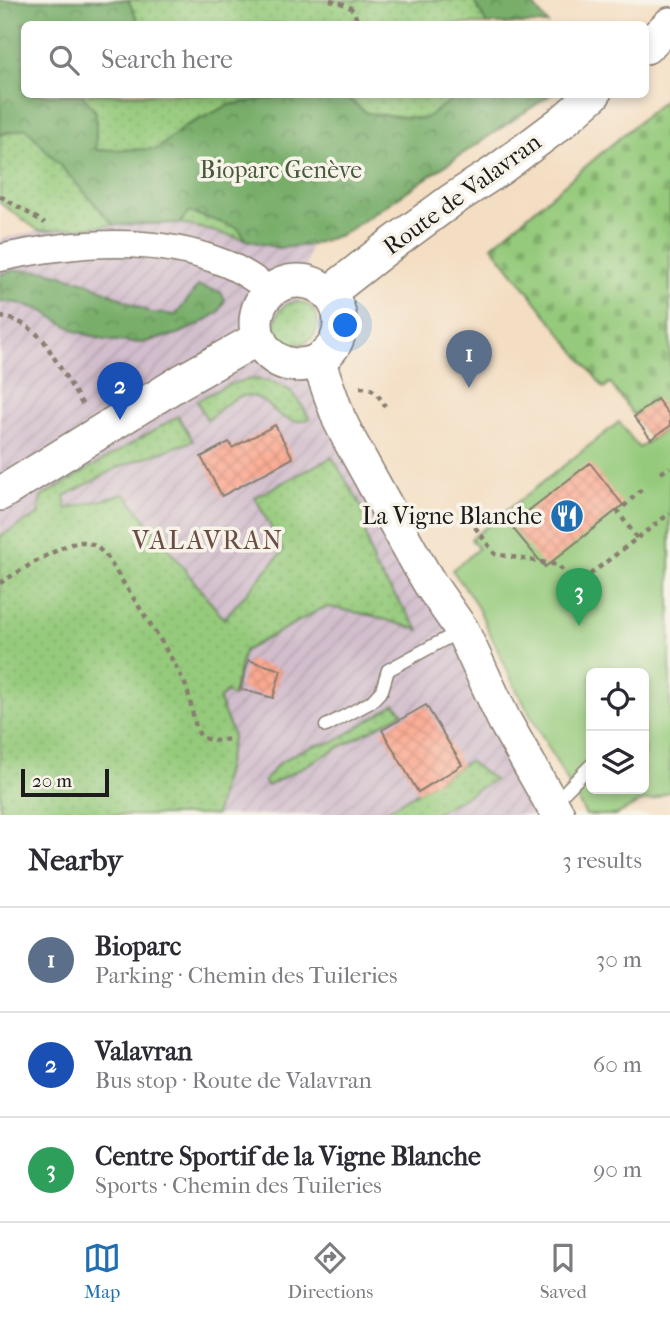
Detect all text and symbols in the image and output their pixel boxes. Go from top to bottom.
search box [21,21,649,98]
icon: search [45,41,83,79]
text: Search here [101,44,233,75]
street label: Route de Valavran [378,127,546,261]
park label: Bioparc Genève [200,156,362,184]
your location [328,308,362,342]
pin: 1 [446,330,492,388]
pin: 2 [97,362,143,420]
restaurant icon: La Vigne Blanche [548,497,586,535]
place label: La Vigne Blanche [362,502,542,530]
district label: VALAVRAN [131,525,284,556]
pin: 3 [556,568,602,626]
map controls [586,668,649,794]
button: locate [586,668,649,731]
button: layers [586,731,649,794]
scale bar [21,766,108,798]
text: 20 m [32,770,72,792]
text: Nearby [28,843,123,878]
text: 3 results [562,847,642,874]
text: Bioparc [95,931,181,962]
text: 1 [47,946,55,973]
text: 30 m [596,946,642,973]
text: Parking · Chemin des Tuileries [95,962,397,989]
text: Valavran [95,1036,192,1067]
text: 2 [45,1051,57,1078]
text: 60 m [593,1051,642,1078]
text: Bus stop · Route de Valavran [95,1067,372,1094]
text: Centre Sportif de la Vigne Blanche [95,1141,481,1172]
text: 3 [46,1156,56,1183]
text: 90 m [593,1156,642,1183]
text: Sports · Chemin des Tuileries [95,1172,382,1199]
tab: Map [83,1239,121,1303]
tab: Directions [288,1239,373,1303]
tab: Saved [540,1239,587,1303]

